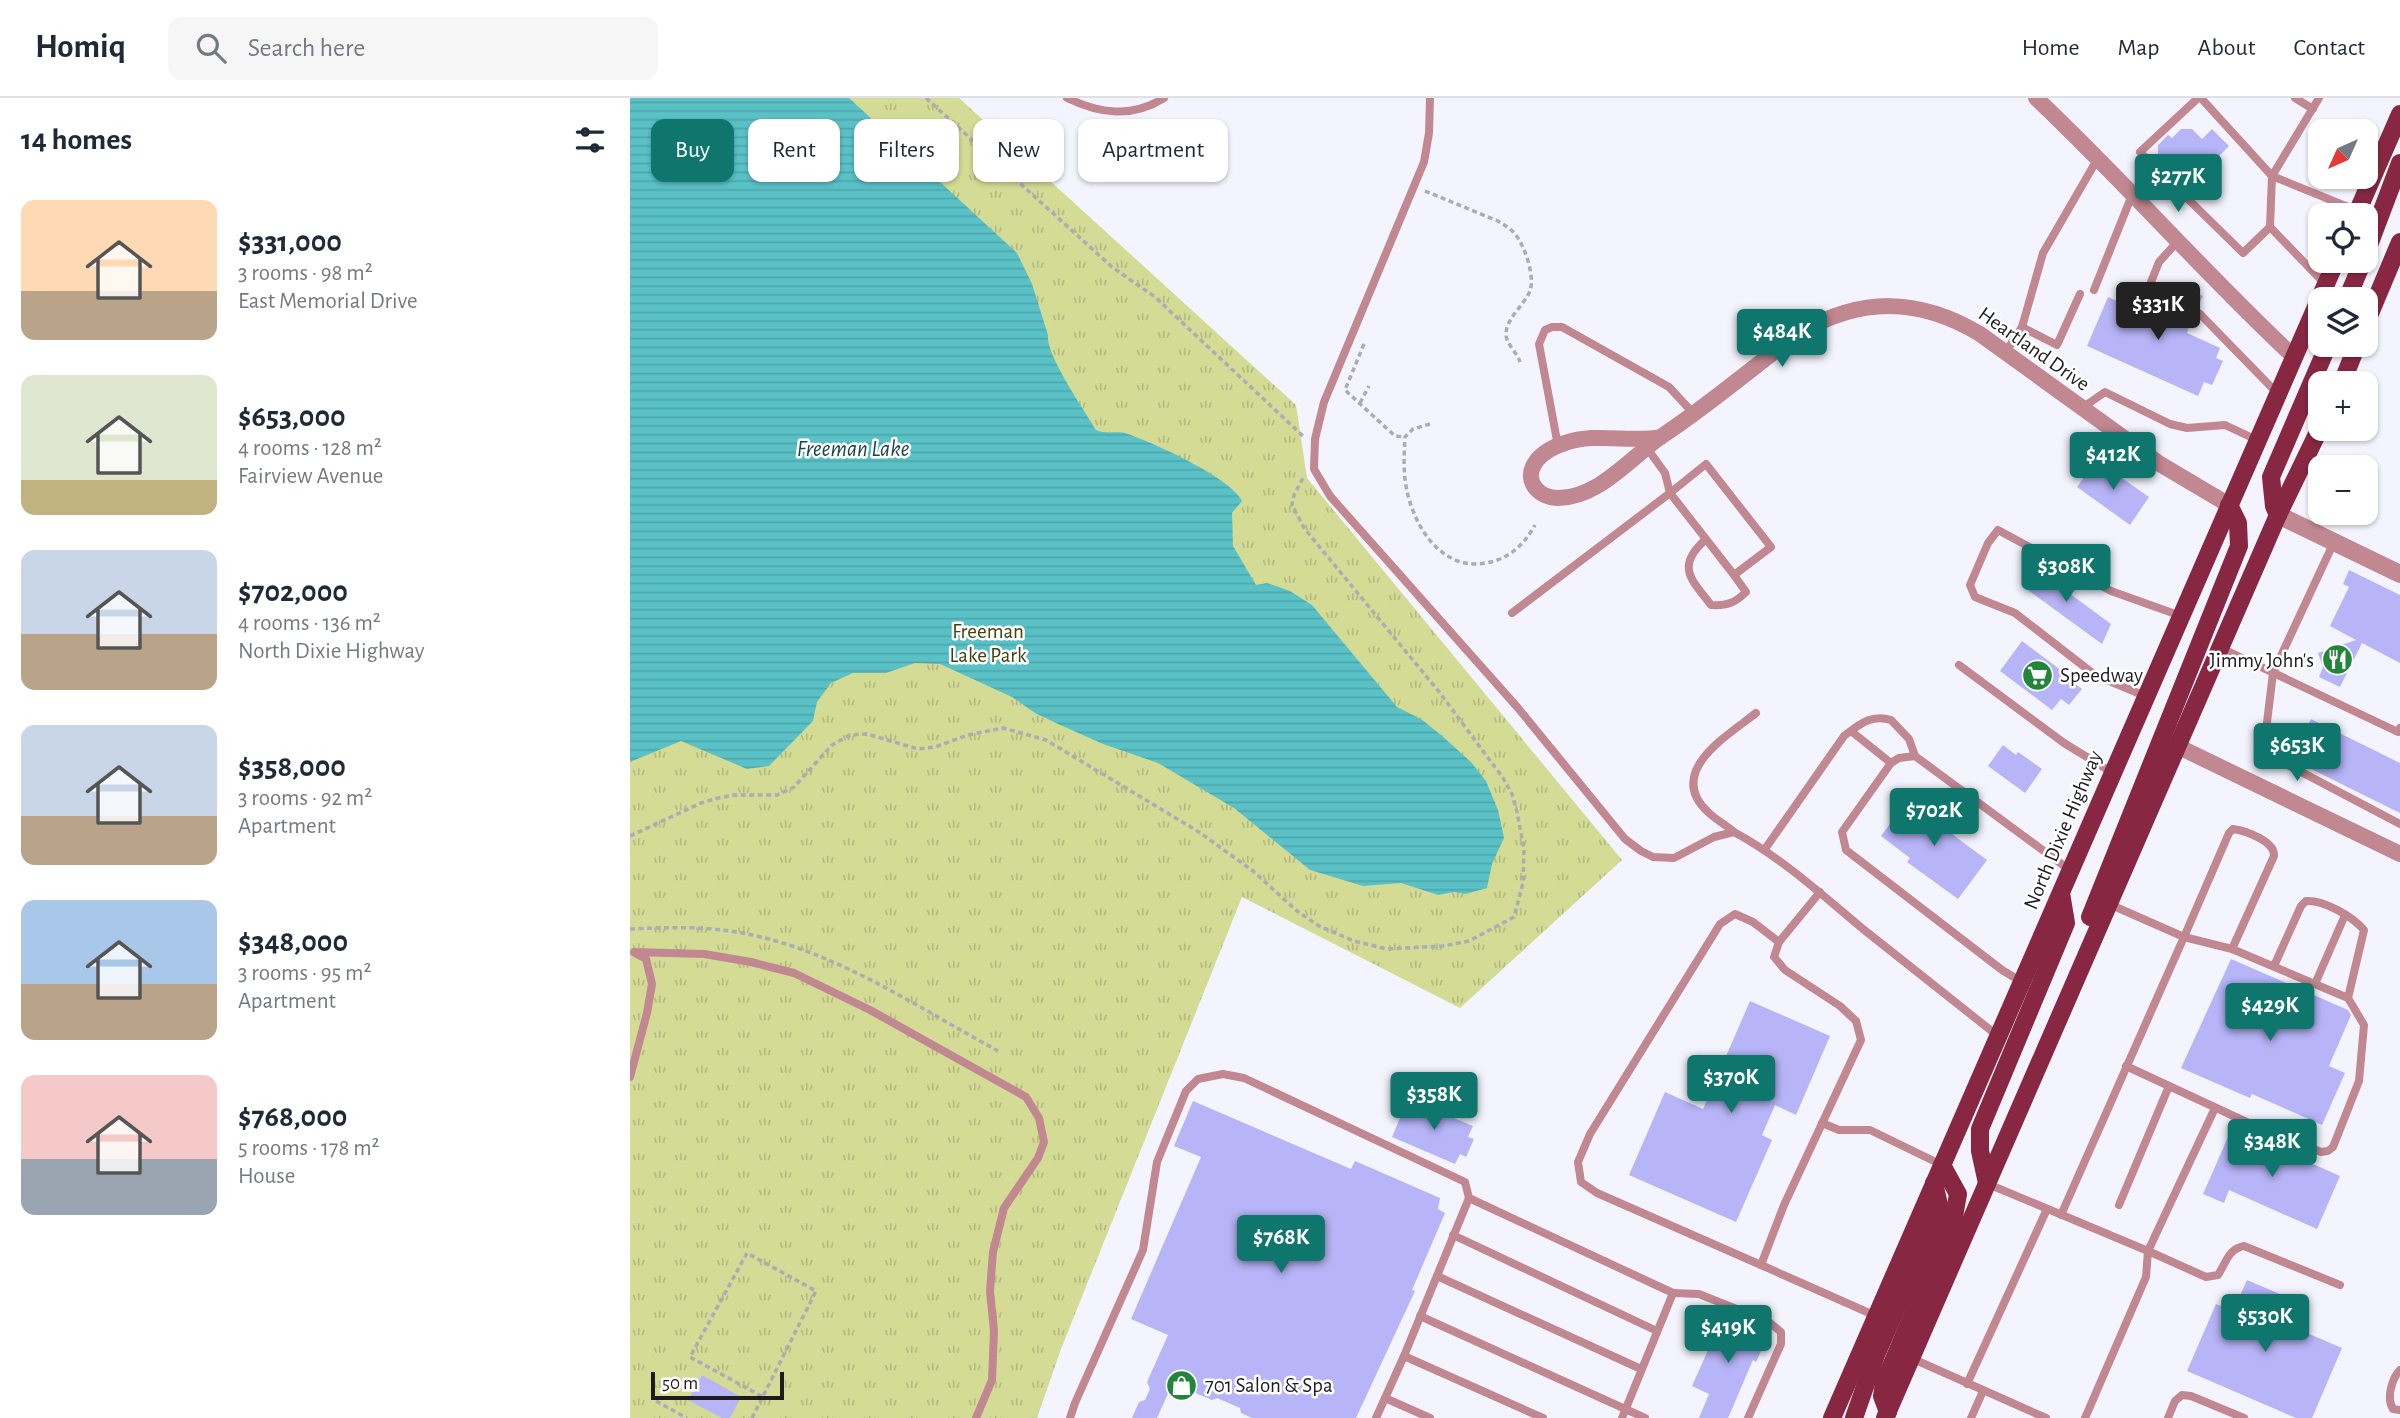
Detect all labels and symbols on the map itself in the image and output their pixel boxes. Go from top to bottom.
north arrow [2308,119,2378,189]
pin: $277K [2129,155,2227,214]
pin: $331K [2109,282,2207,342]
street label: Heartland Drive [1975,303,2093,395]
pin: $484K [1733,310,1831,369]
pin: $412K [2064,432,2162,492]
water label: Freeman Lake [797,438,910,461]
pin: $308K [2017,545,2115,604]
park label: Freeman Lake Park [949,621,1027,666]
restaurant icon: Jimmy John's [2320,643,2354,677]
place label: Jimmy John's [2209,650,2314,671]
supermarket icon: Speedway [2020,658,2054,692]
place label: Speedway [2060,665,2143,686]
pin: $653K [2248,724,2346,783]
street label: North Dixie Highway [2020,747,2106,912]
pin: $702K [1885,788,1983,848]
pin: $429K [2221,984,2319,1043]
pin: $370K [1682,1056,1780,1115]
pin: $358K [1385,1072,1483,1132]
pin: $348K [2223,1119,2321,1179]
pin: $768K [1232,1216,1330,1275]
pin: $530K [2216,1294,2314,1354]
pin: $419K [1679,1306,1777,1365]
shop icon: 701 Salon & Spa [1165,1368,1199,1402]
scale bar [651,1369,784,1401]
place label: 701 Salon & Spa [1205,1375,1333,1396]

